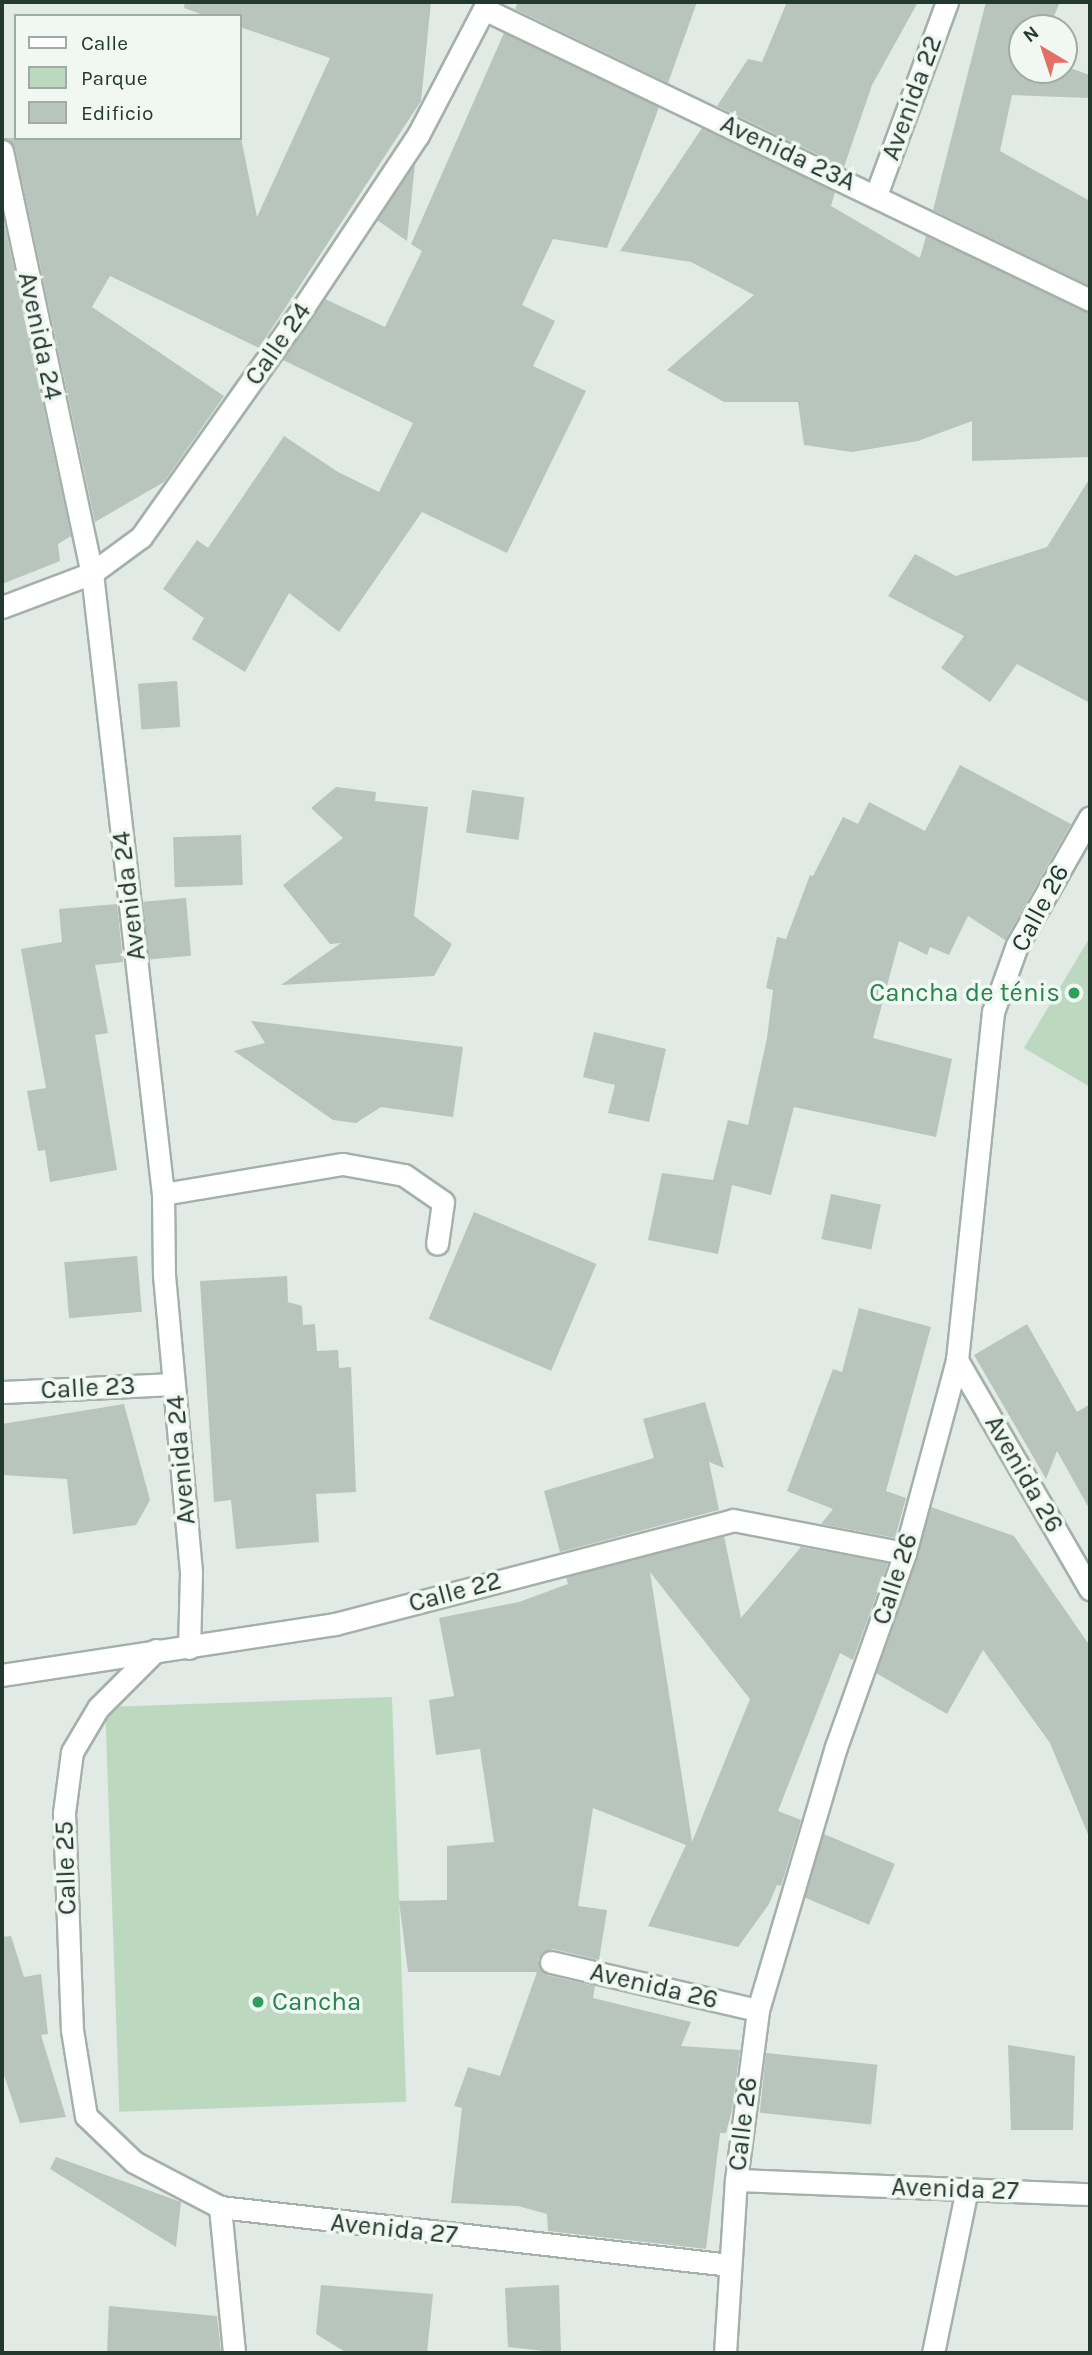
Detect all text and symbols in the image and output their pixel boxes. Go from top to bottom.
legend [14,14,242,140]
north arrow [1008,14,1078,84]
text: N [1019,21,1043,47]
text: Calle [81,31,128,55]
street label: Avenida 22 [875,31,949,165]
text: Parque [81,66,148,90]
text: Edificio [81,101,154,125]
street label: Avenida 23A [715,108,861,198]
street label: Avenida 24 [11,269,69,403]
street label: Calle 24 [238,297,318,391]
street label: Avenida 24 [106,830,152,962]
street label: Calle 26 [1004,859,1076,957]
place label: Cancha de ténis [869,977,1060,1009]
marker: Cancha de ténis [1066,985,1082,1001]
street label: Calle 23 [40,1370,136,1406]
street label: Avenida 24 [160,1394,202,1526]
street label: Avenida 26 [978,1410,1070,1538]
street label: Calle 26 [866,1529,924,1629]
street label: Calle 22 [405,1565,505,1619]
street label: Calle 25 [49,1820,83,1916]
street label: Avenida 26 [587,1956,721,2016]
place label: Cancha [272,1986,361,2018]
marker: Cancha [250,1994,266,2010]
street label: Calle 26 [722,2075,764,2173]
street label: Avenida 27 [891,2171,1019,2207]
street label: Avenida 27 [329,2207,459,2251]

